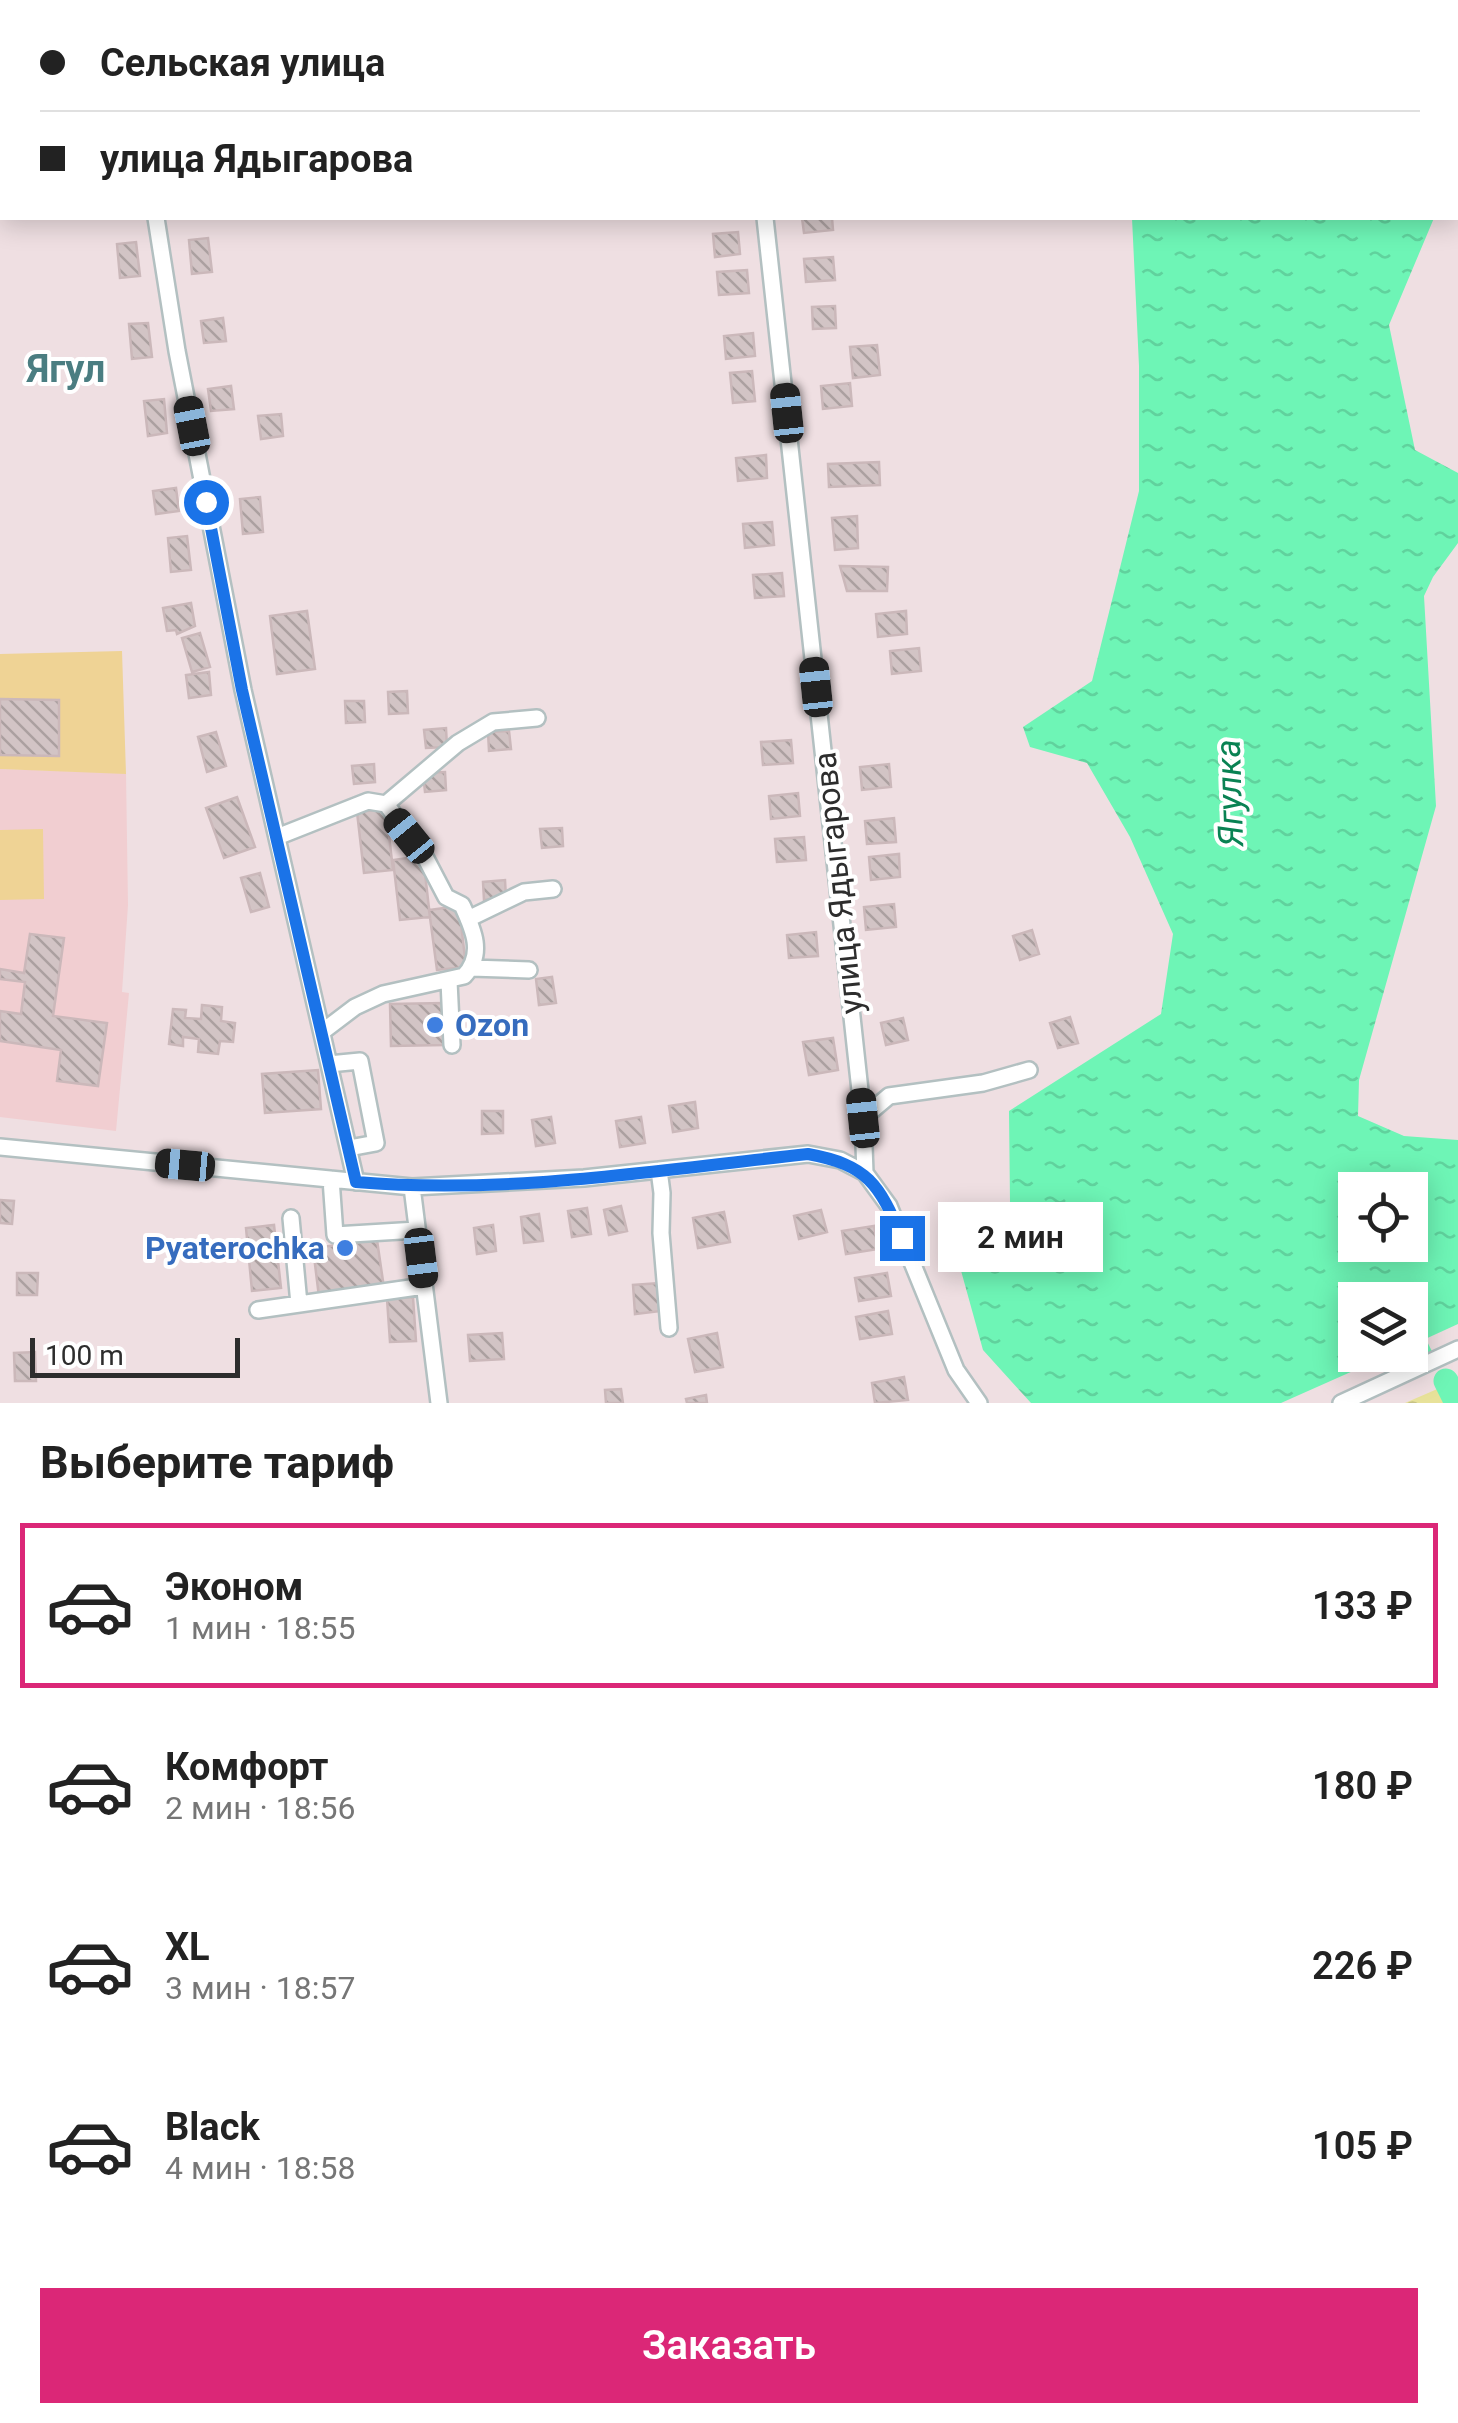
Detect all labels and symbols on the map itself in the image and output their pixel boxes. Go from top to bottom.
district label: Ягул [26,347,105,391]
car [769,382,805,444]
car [172,394,212,458]
route start [184,480,229,525]
car [798,656,834,718]
water label: Ягулка [1208,738,1252,849]
street label: улица Ядыгарова [805,750,871,1016]
car [378,803,440,869]
place label: Ozon [455,1006,529,1044]
marker: Ozon [424,1014,446,1036]
car [845,1087,881,1149]
car [154,1147,216,1183]
callout: 2 мин [937,1203,1102,1273]
route end [880,1216,925,1261]
car [402,1226,440,1290]
place label: Pyaterochka [145,1229,325,1267]
marker: Pyaterochka [334,1237,356,1259]
scale bar [30,1333,240,1378]

